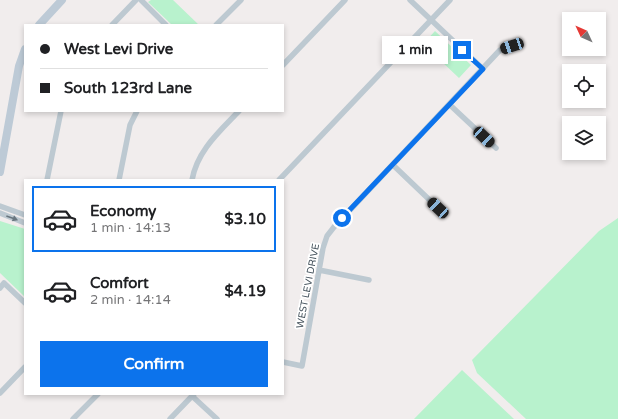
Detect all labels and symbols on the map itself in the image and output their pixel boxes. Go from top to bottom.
north arrow [562,12,606,56]
callout: 1 min [382,36,448,64]
car [499,37,525,55]
route end [453,41,471,59]
car [471,124,497,150]
car [425,195,451,221]
route start [333,209,351,227]
one-way arrow [7,215,19,221]
street label: WEST LEVI DRIVE [294,242,322,330]

